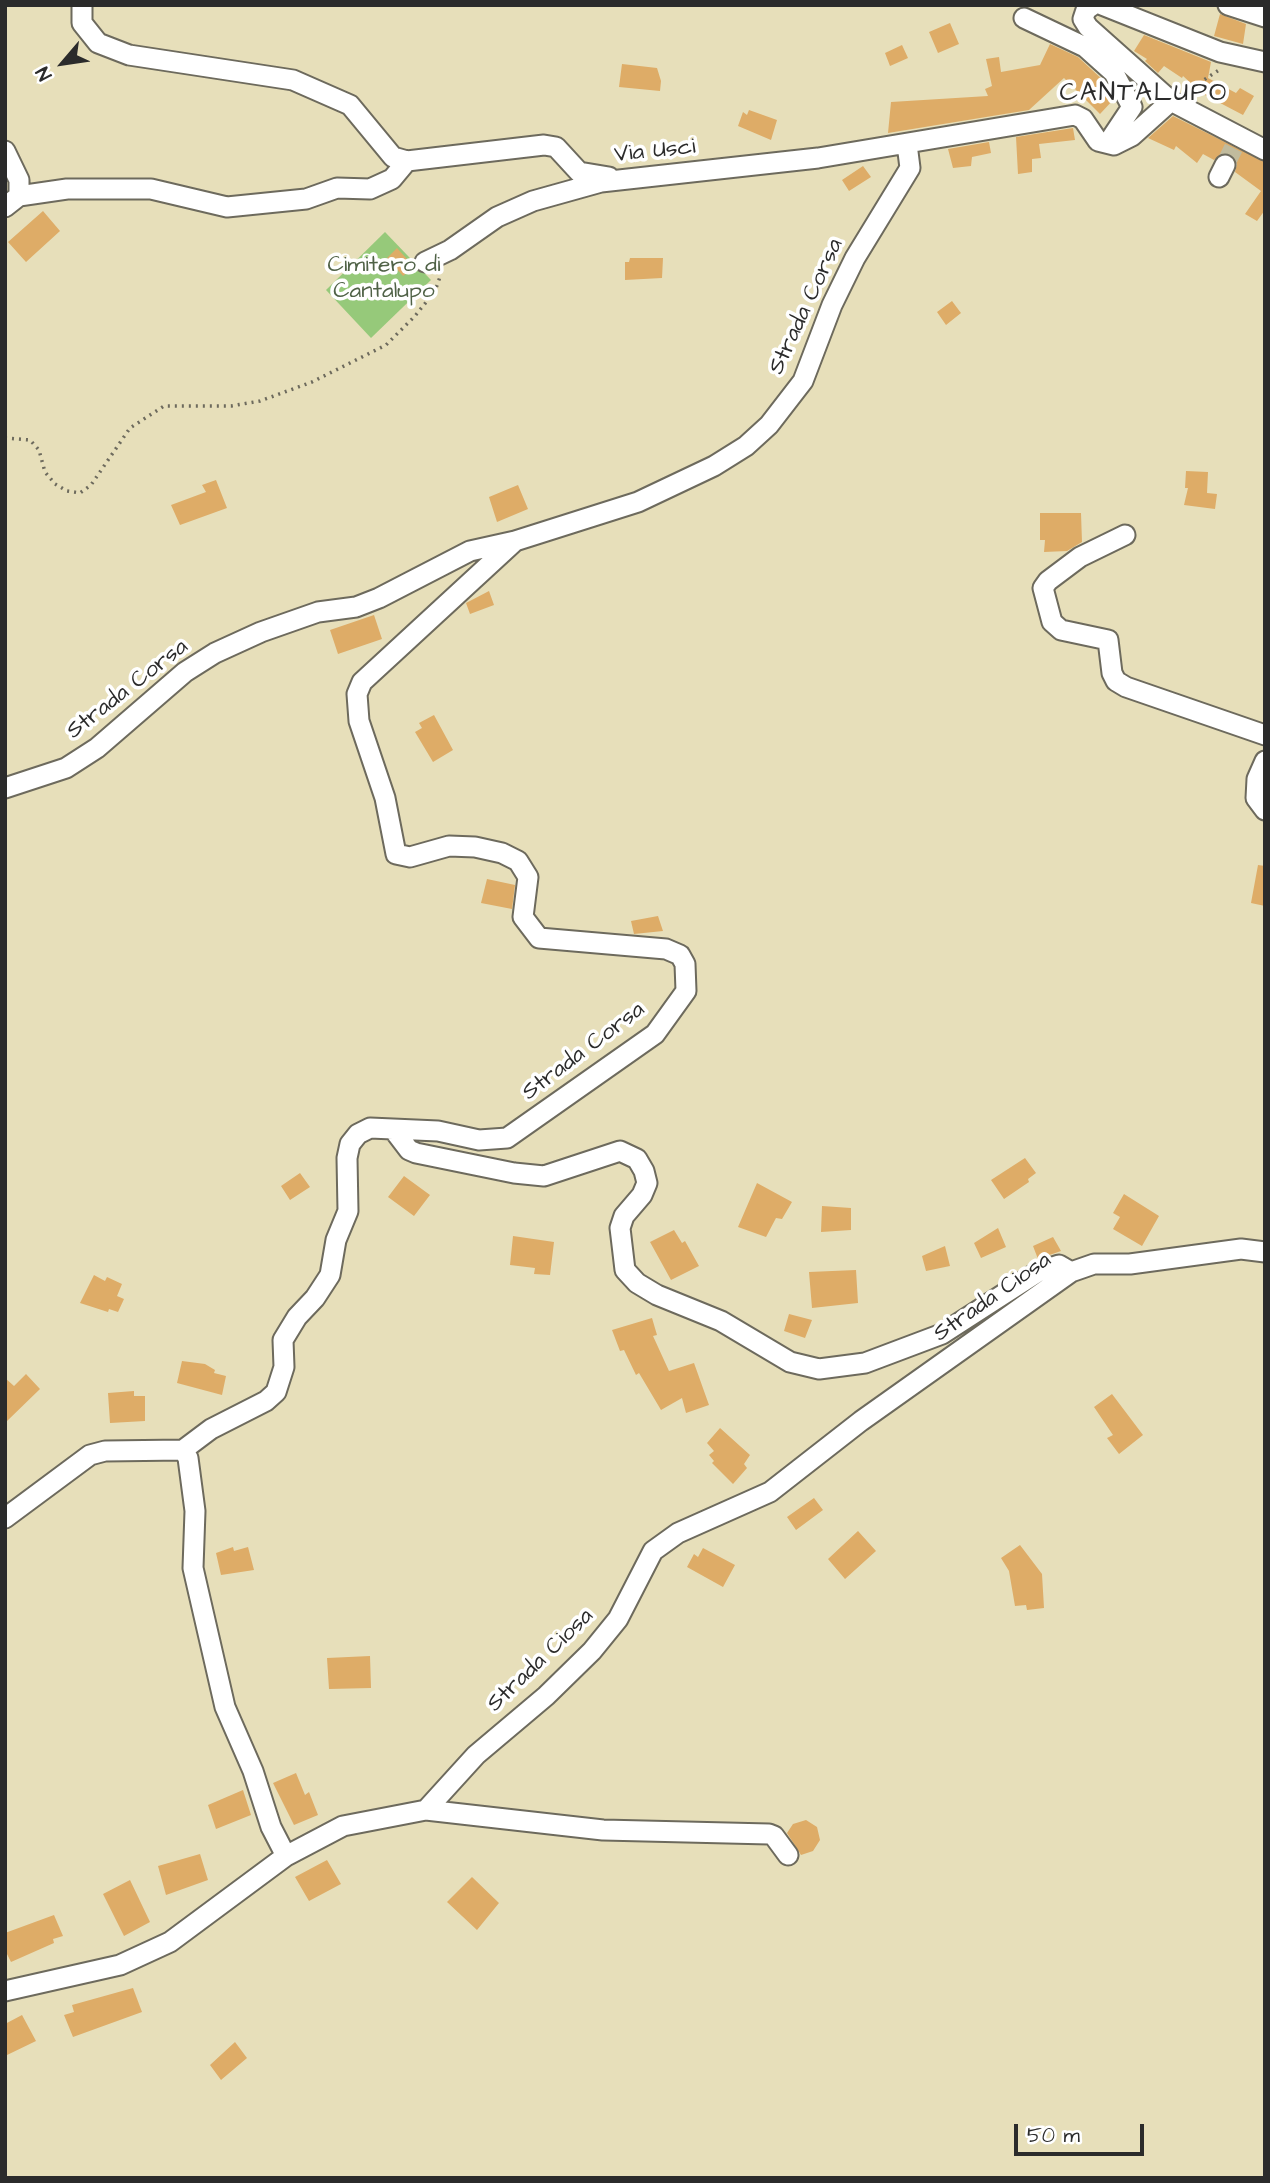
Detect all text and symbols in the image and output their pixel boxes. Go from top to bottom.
north arrow [28,28,98,98]
text: N [30,62,59,85]
district label: CANTALUPO [1061,79,1227,111]
street label: Via Usci [613,134,697,170]
street label: Strada Corsa [764,235,850,379]
park label: Cimitero di Cantalupo [327,252,441,306]
street label: Strada Corsa [62,634,194,746]
street label: Strada Corsa [517,997,651,1107]
street label: Strada Ciosa [929,1247,1057,1349]
street label: Strada Ciosa [482,1603,600,1719]
scale bar [1018,2110,1148,2154]
text: 50 m [1027,2121,1080,2150]

